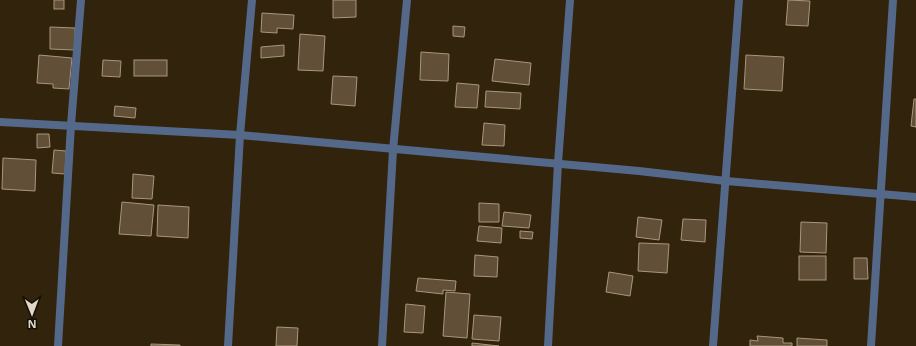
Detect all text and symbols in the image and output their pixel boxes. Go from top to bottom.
north arrow [12,294,52,334]
text: N [28,317,37,332]

